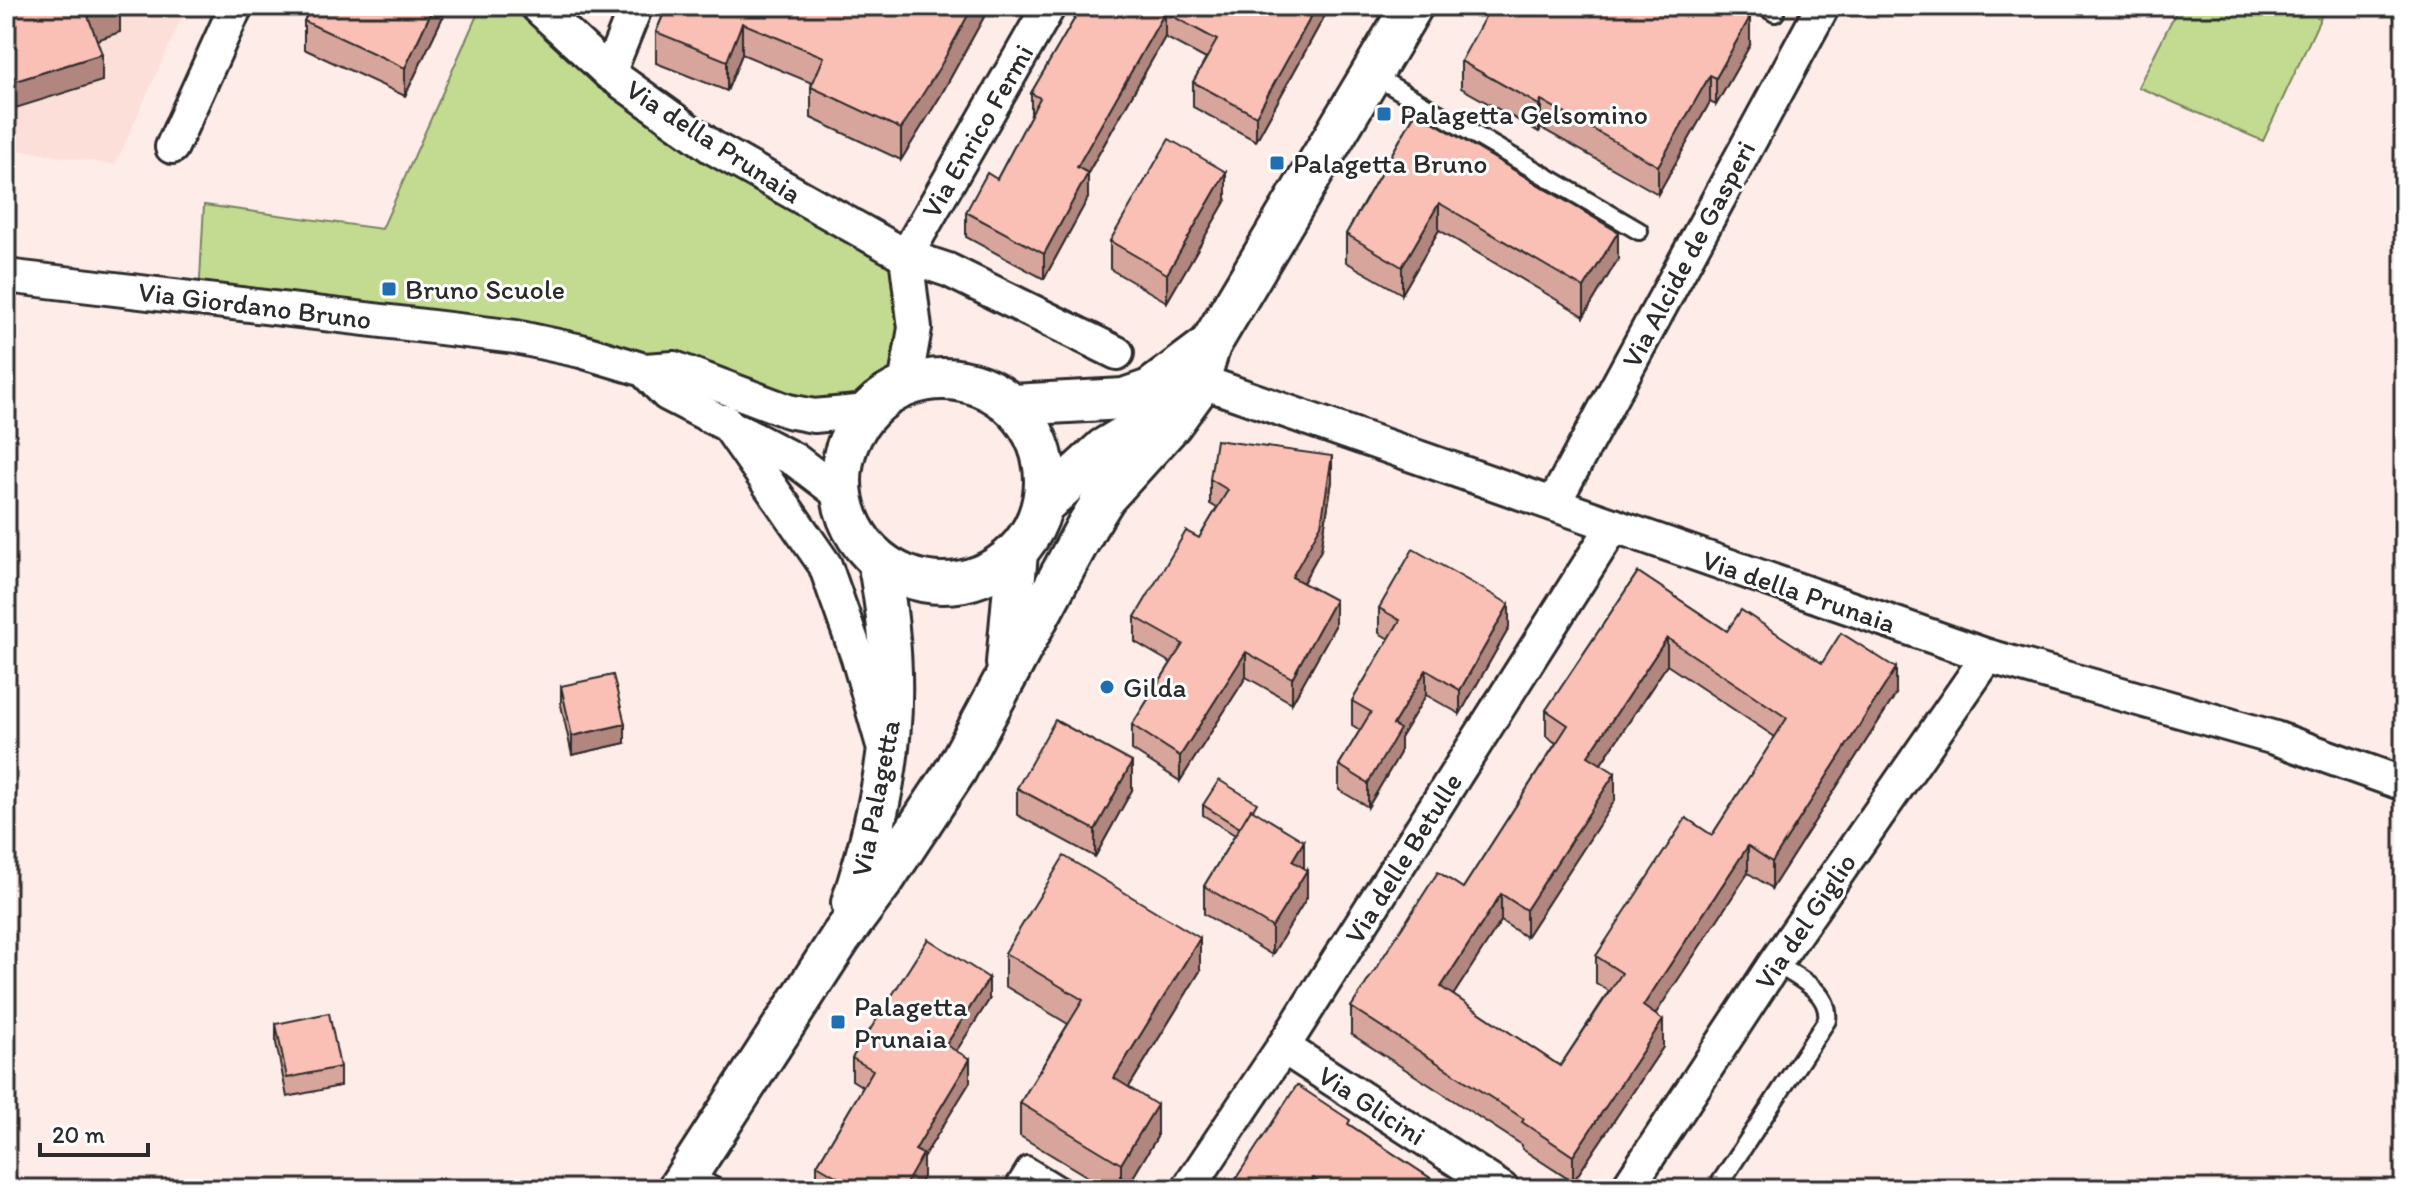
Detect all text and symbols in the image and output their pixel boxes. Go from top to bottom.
street label: Via Enrico Fermi [914,38,1040,224]
street label: Via della Prunaia [620,72,808,210]
place label: Palagetta Gelsomino [1400,97,1648,131]
marker: Palagetta Gelsomino [1375,105,1393,123]
street label: Via Alcide de Gasperi [1614,135,1762,373]
place label: Palagetta Bruno [1293,146,1487,180]
marker: Palagetta Bruno [1268,154,1286,172]
place label: Bruno Scuole [405,272,565,306]
street label: Via Giordano Bruno [136,274,374,336]
marker: Bruno Scuole [380,280,398,298]
street label: Via della Prunaia [1698,542,1900,640]
place label: Gilda [1123,670,1186,704]
marker: Gilda [1098,678,1116,696]
street label: Via Palagetta [843,716,907,879]
street label: Via delle Betulle [1337,766,1469,950]
street label: Via del Giglio [1747,846,1863,996]
place label: Palagetta Prunaia [854,989,968,1055]
marker: Palagetta Prunaia [829,1013,847,1031]
street label: Via Glicini [1312,1058,1432,1152]
scale bar [40,1107,148,1157]
text: 20 m [52,1120,105,1149]

